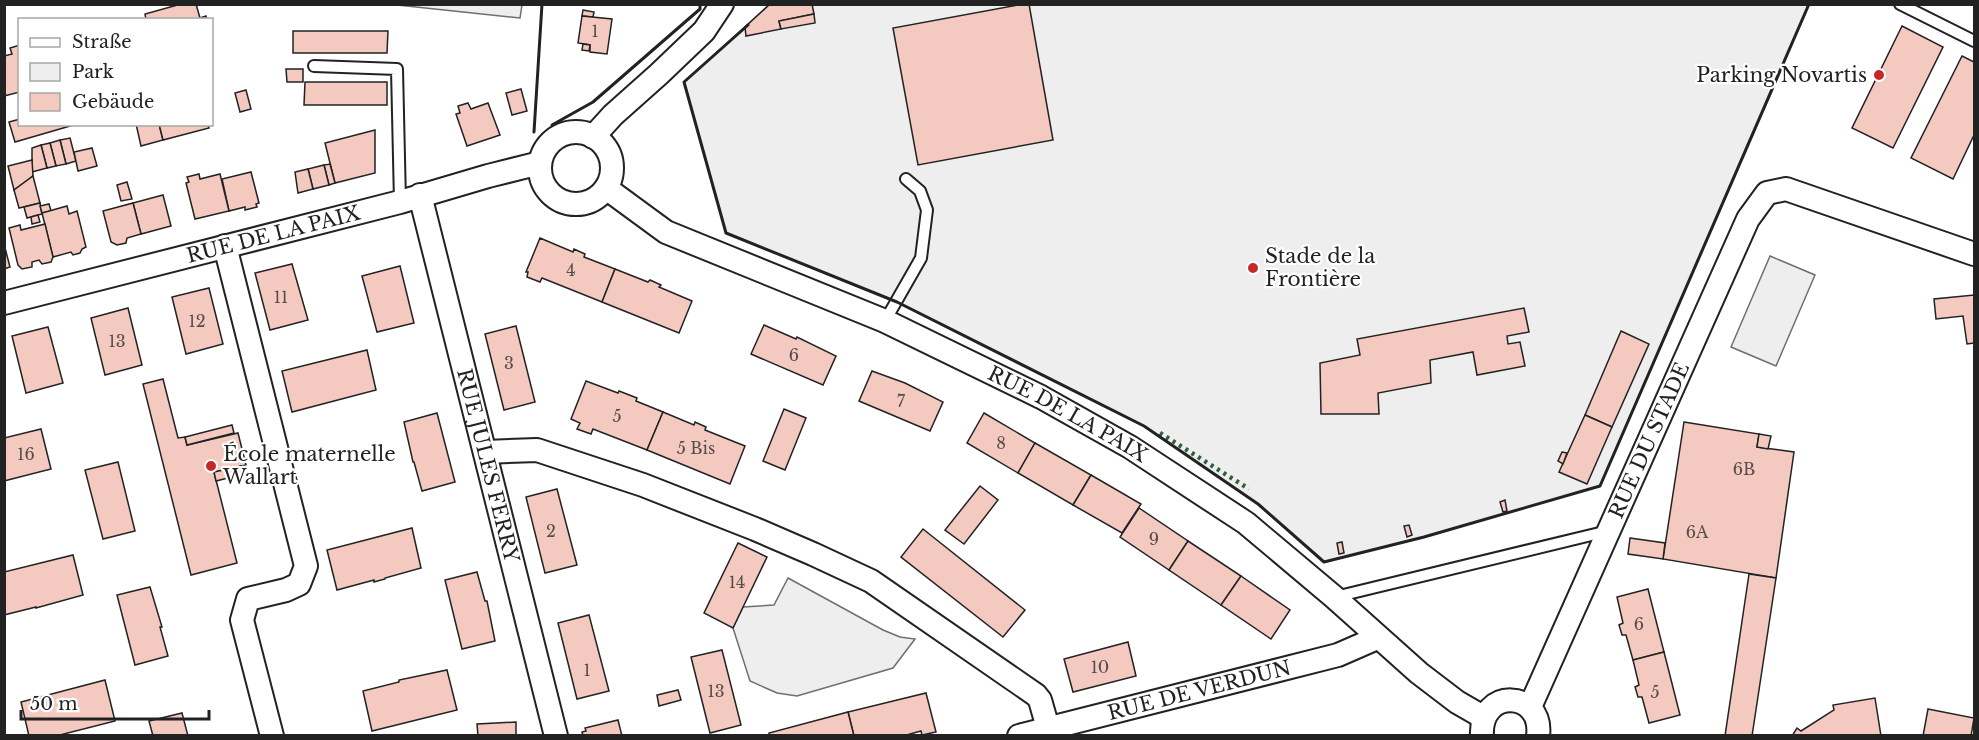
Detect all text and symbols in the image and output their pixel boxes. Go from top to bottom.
legend [18,18,213,126]
house number: 1 [591,21,599,41]
text: Straße [72,31,132,53]
text: Park [72,61,114,83]
place label: Parking Novartis [1696,63,1867,87]
marker: Parking Novartis [1872,68,1886,82]
text: Gebäude [72,91,154,113]
street label: RUE DE LA PAIX [184,200,363,268]
place label: Stade de la Frontière [1265,244,1376,291]
house number: 4 [566,260,576,280]
marker: Stade de la Frontière [1246,261,1260,275]
house number: 11 [274,287,288,307]
house number: 12 [189,311,206,331]
house number: 13 [109,331,126,351]
house number: 6 [789,345,799,365]
house number: 3 [504,353,514,373]
street label: RUE DU STADE [1604,359,1694,522]
street label: RUE DE LA PAIX [984,361,1153,468]
street label: RUE JULES FERRY [452,366,524,565]
house number: 7 [897,391,906,411]
house number: 5 [612,406,622,426]
house number: 8 [996,433,1006,453]
house number: 5 Bis [677,438,715,458]
place label: École maternelle Wallart [222,441,396,489]
house number: 16 [17,444,35,464]
marker: École maternelle Wallart [204,459,218,473]
house number: 6B [1733,459,1755,479]
house number: 2 [546,521,556,541]
house number: 6A [1686,522,1709,542]
house number: 9 [1149,529,1159,549]
house number: 14 [729,572,745,592]
house number: 6 [1634,614,1644,634]
street label: RUE DE VERDUN [1105,655,1294,725]
house number: 10 [1091,657,1109,677]
house number: 1 [583,660,591,680]
house number: 13 [708,681,725,701]
house number: 5 [1650,682,1660,702]
scale bar [21,683,208,721]
text: 50 m [30,693,78,715]

